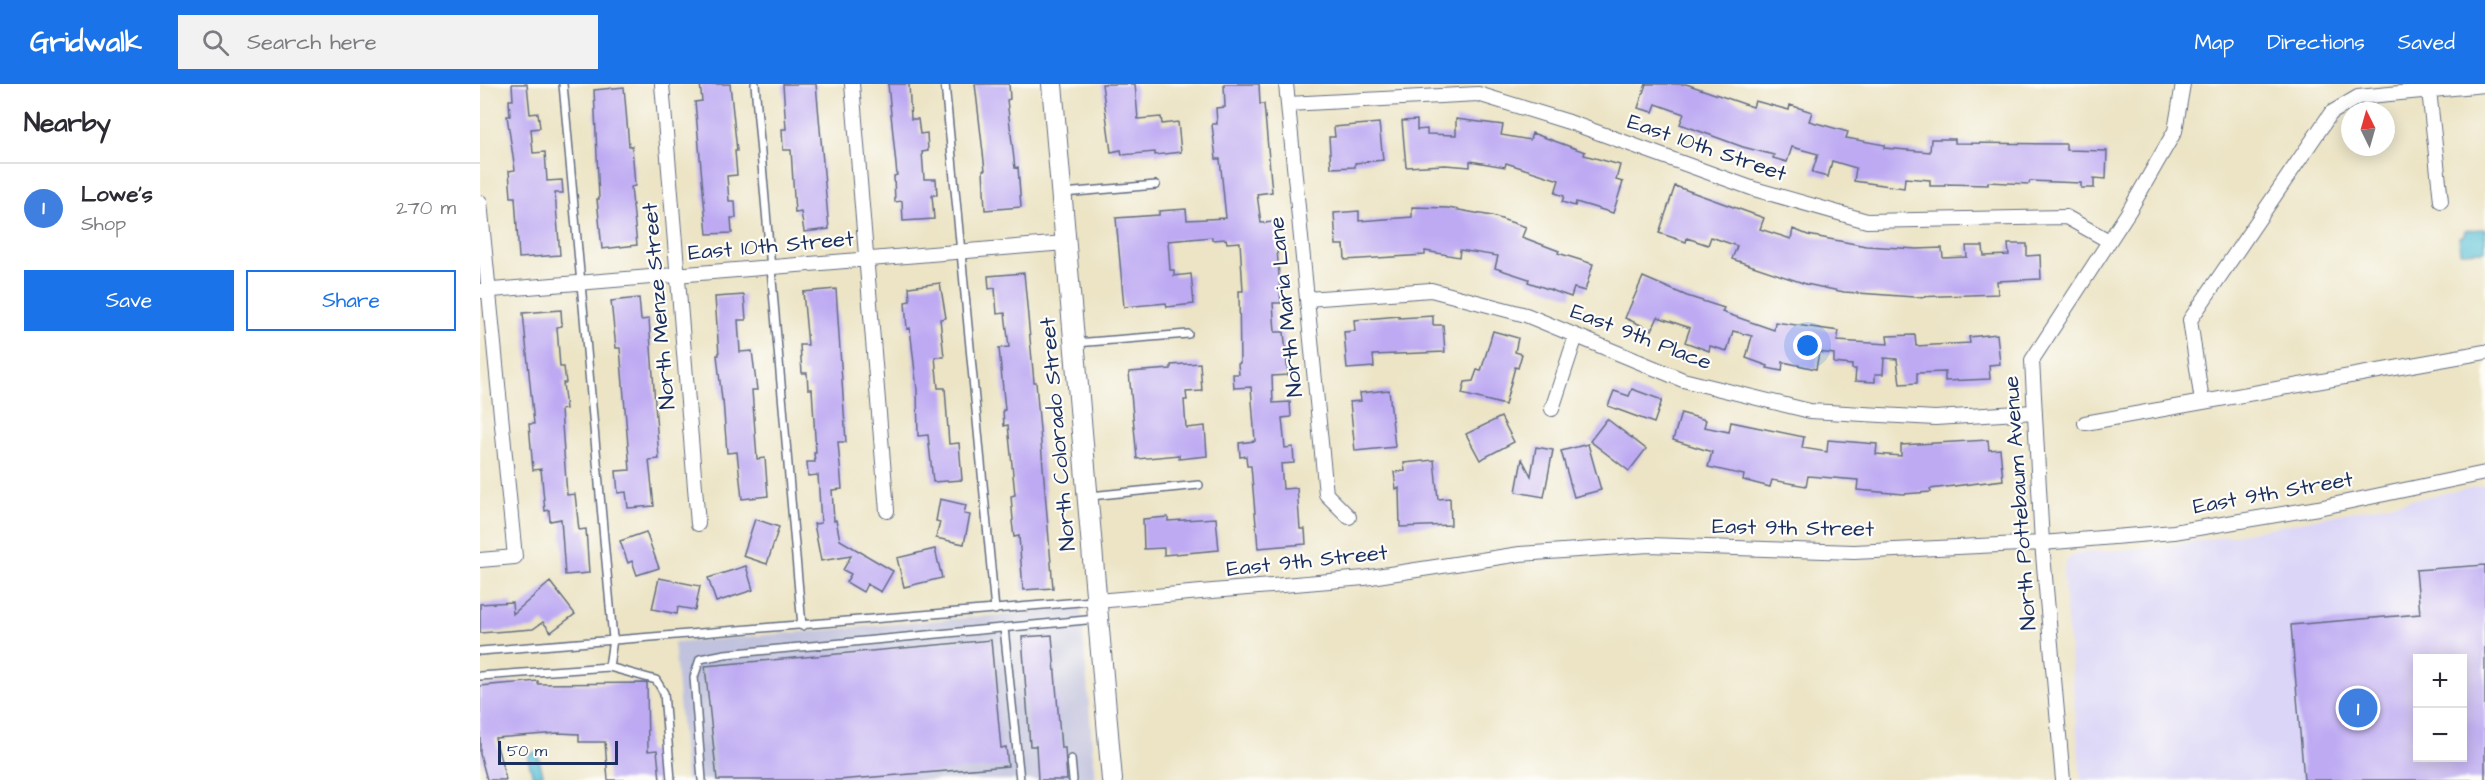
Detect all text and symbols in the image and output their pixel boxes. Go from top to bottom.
search box [178,15,598,69]
text: Gridwalk [30,23,142,62]
icon: search [199,26,232,59]
text: Search here [247,27,377,58]
text: Map [2194,28,2234,57]
text: Directions [2267,28,2365,57]
text: Saved [2398,28,2455,57]
north arrow [2341,102,2395,156]
text: Nearby [24,105,111,141]
street label: East 10th Street [1623,106,1791,190]
text: Lowe's [81,179,153,210]
text: 1 [42,194,45,222]
text: 270 m [396,194,456,222]
street label: North Menze Street [635,201,683,411]
text: Shop [81,210,126,238]
street label: North Maria Lane [1261,215,1311,399]
street label: East 10th Street [687,223,855,269]
button: Save [24,270,234,331]
button: Share [246,270,456,331]
street label: East 9th Place [1566,296,1716,378]
street label: North Colorado Street [1032,316,1084,552]
your location [1793,331,1822,360]
street label: North Pottebaum Avenue [1996,375,2044,631]
street label: East 9th Street [2191,464,2356,522]
street label: East 9th Street [1712,511,1874,545]
street label: East 9th Street [1225,537,1389,585]
map controls [2413,654,2467,762]
button: + [2413,654,2467,708]
pin: 1 [2338,686,2378,730]
button: − [2413,708,2467,762]
scale bar [498,738,618,766]
text: 50 m [507,740,547,762]

